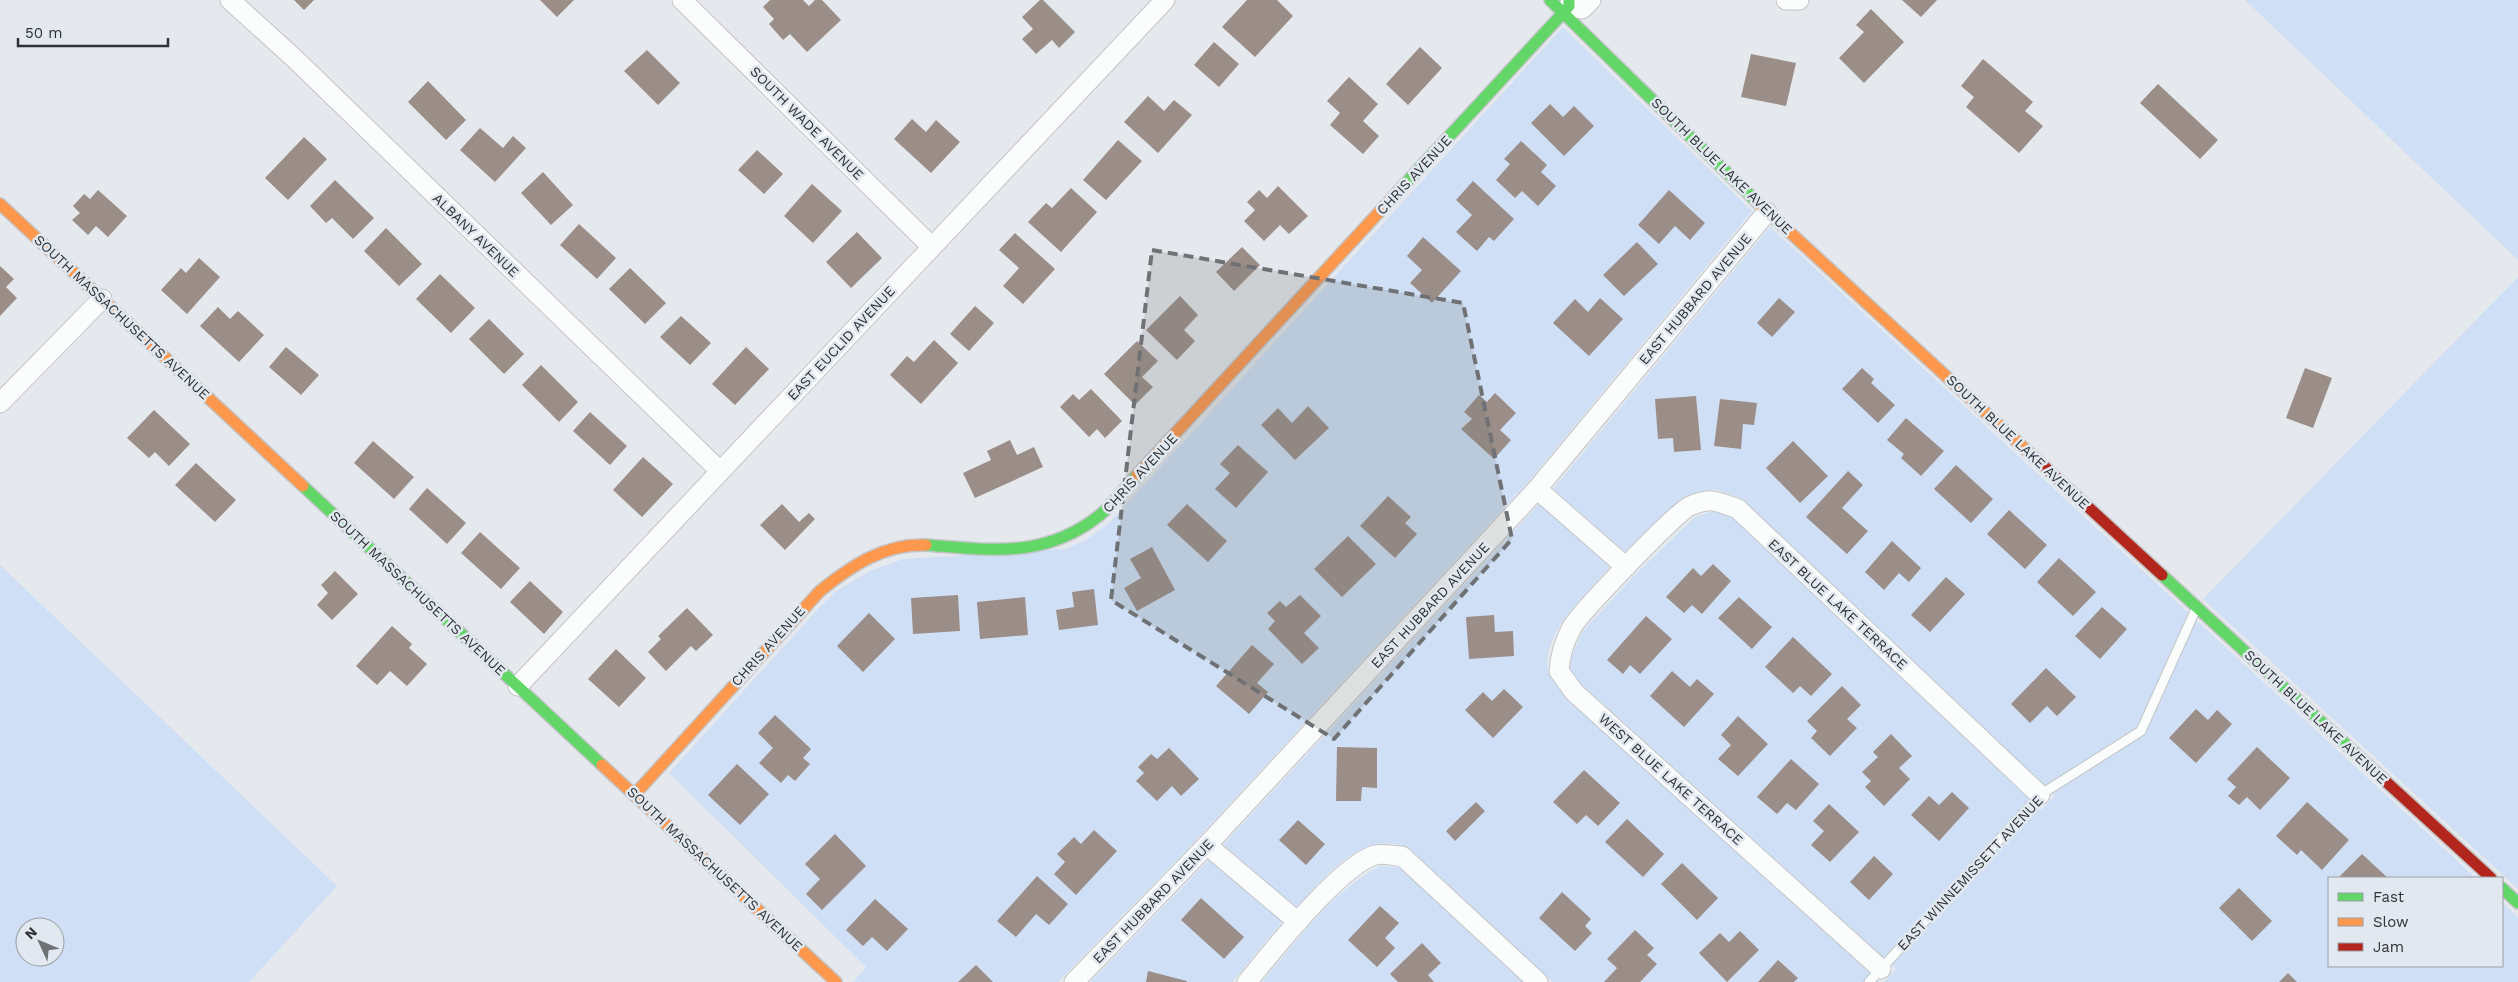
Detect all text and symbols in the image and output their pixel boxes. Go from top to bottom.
scale bar [18,15,168,47]
text: 50 m [25,24,62,42]
street label: SOUTH WADE AVENUE [747,63,867,183]
street label: SOUTH BLUE LAKE AVENUE [1648,95,1796,238]
street label: CHRIS AVENUE [1373,132,1455,218]
street label: ALBANY AVENUE [430,190,522,280]
street label: EAST HUBBARD AVENUE [1635,230,1755,368]
street label: SOUTH MASSACHUSETTS AVENUE [31,231,213,403]
street label: EAST EUCLID AVENUE [784,283,898,403]
street label: SOUTH BLUE LAKE AVENUE [1943,372,2093,512]
street label: CHRIS AVENUE [1099,430,1181,516]
street label: SOUTH MASSACHUSETTS AVENUE [327,507,509,679]
street label: EAST BLUE LAKE TERRACE [1765,535,1911,673]
street label: EAST HUBBARD AVENUE [1367,539,1493,671]
street label: CHRIS AVENUE [728,603,808,689]
street label: SOUTH BLUE LAKE AVENUE [2241,647,2391,787]
street label: WEST BLUE LAKE TERRACE [1596,710,1746,848]
street label: SOUTH MASSACHUSETTS AVENUE [624,783,806,955]
street label: EAST WINNEMISSETT AVENUE [1894,792,2046,954]
street label: EAST HUBBARD AVENUE [1090,836,1217,966]
legend [2328,877,2503,967]
text: Fast [2373,888,2405,906]
text: Slow [2373,913,2409,931]
north arrow [15,917,65,967]
text: N [21,924,40,942]
text: Jam [2373,938,2404,956]

